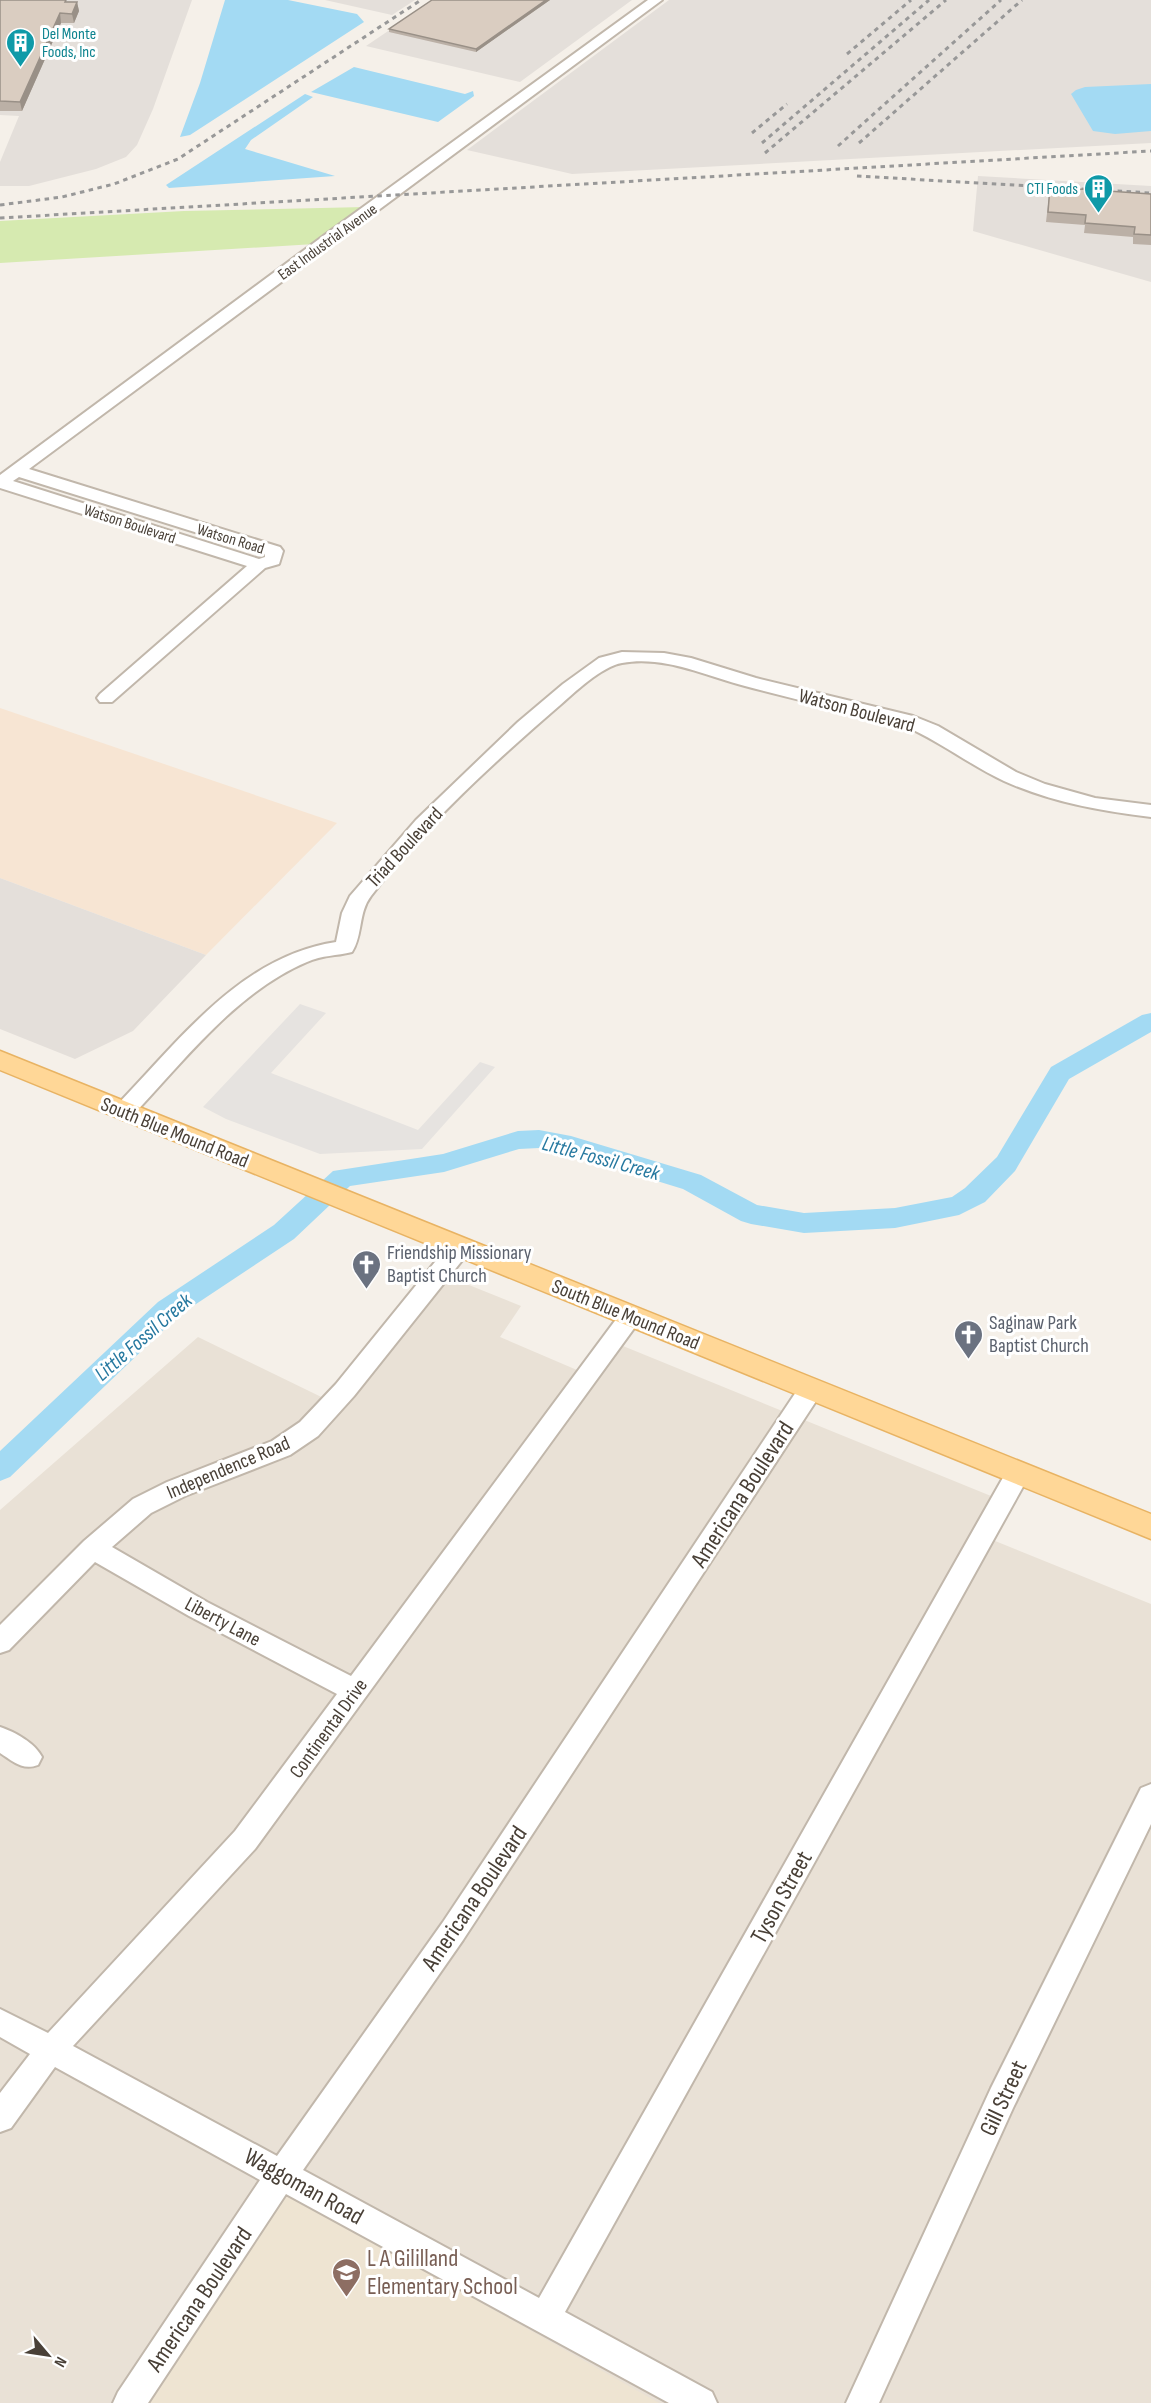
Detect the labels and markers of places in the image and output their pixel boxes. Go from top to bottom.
place label: Del Monte Foods, Inc [42,25,96,62]
building icon: Del Monte Foods, Inc [5,26,37,68]
building icon: CTI Foods [1083,172,1115,214]
place label: CTI Foods [1027,180,1078,199]
place label: Friendship Missionary Baptist Church [387,1241,532,1288]
church icon: Friendship Missionary Baptist Church [350,1248,382,1290]
place label: Saginaw Park Baptist Church [989,1311,1089,1358]
church icon: Saginaw Park Baptist Church [952,1318,984,1360]
place label: L A Gililland Elementary School [367,2244,518,2301]
school or university icon: L A Gililland Elementary School [330,2256,362,2298]

